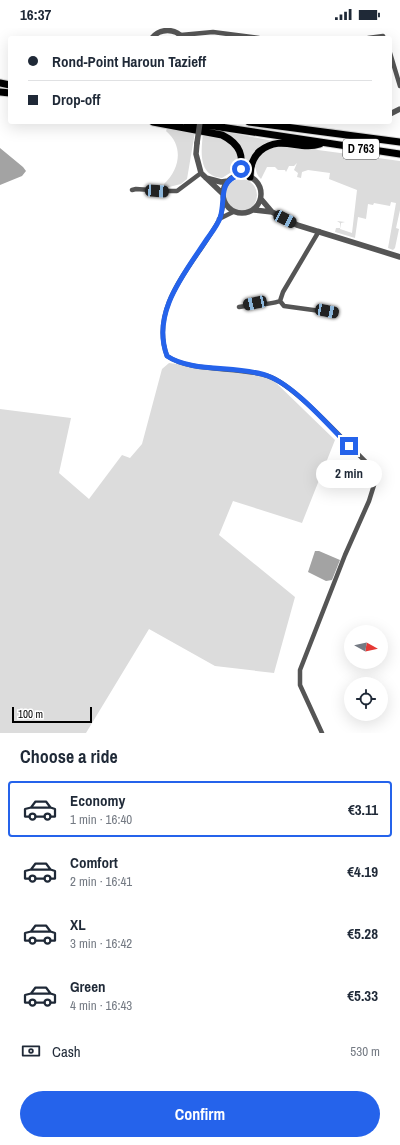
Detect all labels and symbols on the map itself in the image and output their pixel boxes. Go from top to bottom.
road number: D 763 [343,139,379,159]
route start [232,160,250,178]
car [145,184,169,198]
car [272,208,298,230]
car [242,295,268,311]
car [314,303,340,319]
route end [340,437,358,455]
callout: 2 min [316,460,382,488]
north arrow [344,625,388,669]
scale bar [12,705,92,724]

